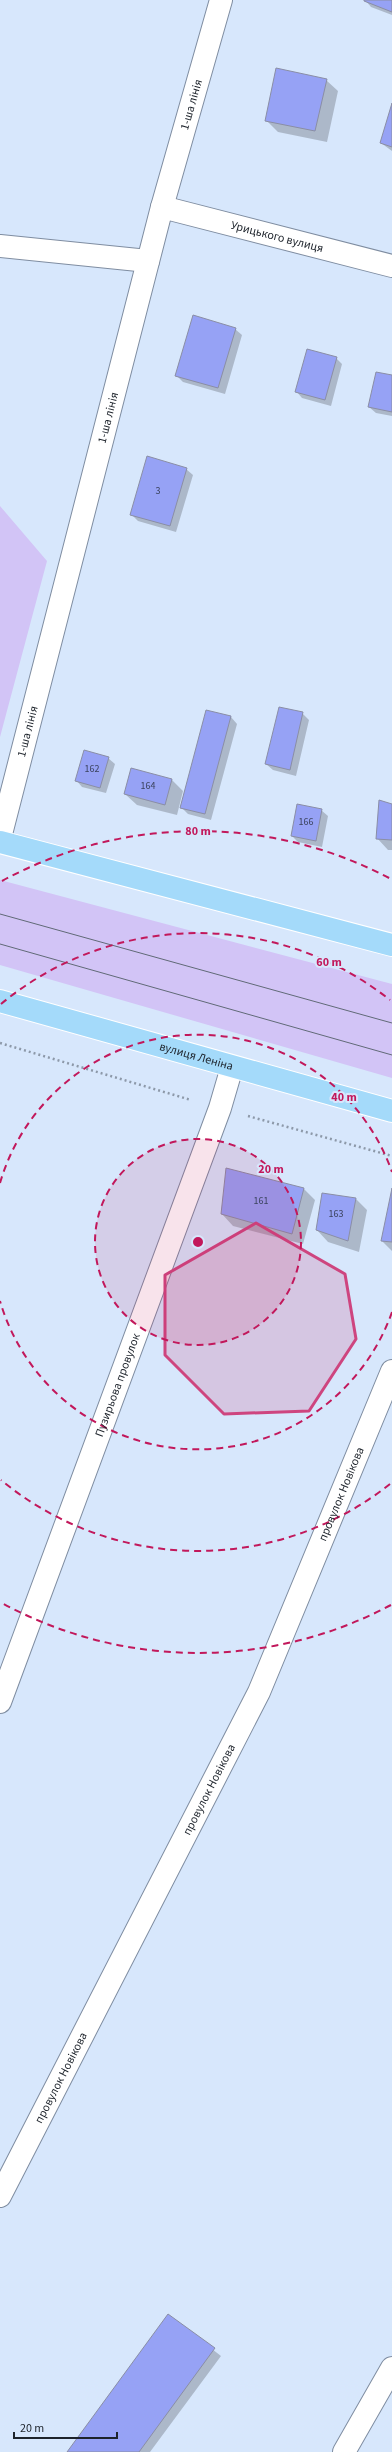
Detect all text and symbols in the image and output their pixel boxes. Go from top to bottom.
street label: 1-ша лінія [176,77,207,132]
street label: Урицького вулиця [229,217,325,257]
street label: 1-ша лінія [93,390,123,445]
house number: 3 [156,484,161,498]
street label: 1-ша лінія [13,704,42,759]
house number: 162 [85,762,99,776]
house number: 164 [141,779,155,793]
house number: 166 [299,815,313,829]
text: 80 m [185,823,211,840]
text: 60 m [316,954,342,971]
street label: вулиця Леніна [157,1038,235,1075]
text: 40 m [331,1089,357,1106]
text: 20 m [258,1161,284,1178]
house number: 161 [254,1194,268,1208]
house number: 163 [329,1207,343,1221]
centre of rings [191,1235,205,1249]
street label: Пузирьова провулок [90,1331,144,1439]
street label: провулок Новікова [314,1444,368,1544]
street label: провулок Новікова [178,1741,239,1838]
street label: провулок Новікова [30,2029,91,2126]
scale bar [14,2414,117,2440]
text: 20 m [20,2420,44,2437]

